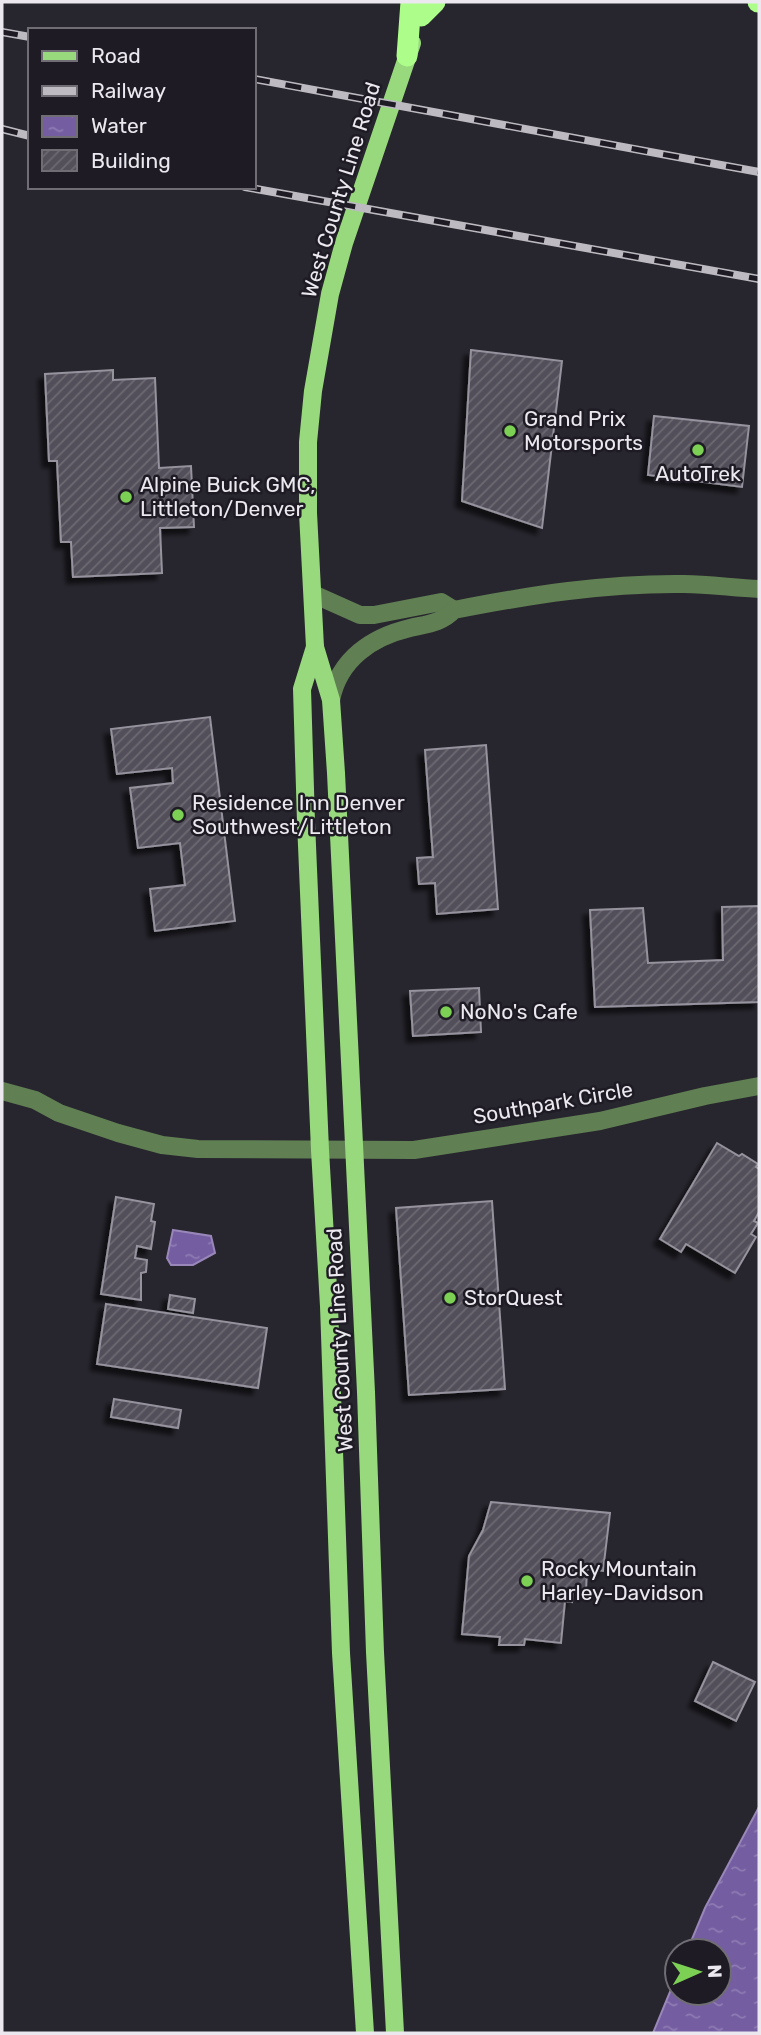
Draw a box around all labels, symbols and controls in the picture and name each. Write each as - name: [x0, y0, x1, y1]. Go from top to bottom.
- legend: [28, 28, 256, 189]
- text: Road: [91, 43, 141, 68]
- text: Railway: [91, 78, 166, 103]
- street label: West County Line Road: [296, 79, 385, 301]
- text: Water: [91, 113, 147, 138]
- text: Building: [91, 148, 171, 173]
- place label: Grand Prix Motorsports: [524, 406, 643, 455]
- marker: Grand Prix Motorsports: [502, 423, 518, 439]
- marker: AutoTrek: [690, 442, 706, 458]
- place label: AutoTrek: [655, 461, 741, 486]
- place label: Alpine Buick GMC, Littleton/Denver: [140, 472, 315, 521]
- marker: Alpine Buick GMC, Littleton/Denver: [118, 489, 134, 505]
- place label: Residence Inn Denver Southwest/Littleton: [192, 790, 405, 839]
- marker: Residence Inn Denver Southwest/Littleton: [170, 807, 186, 823]
- place label: NoNo's Cafe: [460, 999, 578, 1024]
- marker: NoNo's Cafe: [438, 1004, 454, 1020]
- street label: Southpark Circle: [471, 1076, 635, 1129]
- street label: West County Line Road: [321, 1227, 358, 1453]
- place label: StorQuest: [464, 1285, 563, 1310]
- marker: StorQuest: [442, 1290, 458, 1306]
- place label: Rocky Mountain Harley-Davidson: [541, 1556, 704, 1605]
- marker: Rocky Mountain Harley-Davidson: [519, 1573, 535, 1589]
- north arrow: [663, 1937, 733, 2007]
- text: N: [703, 1964, 726, 1979]

